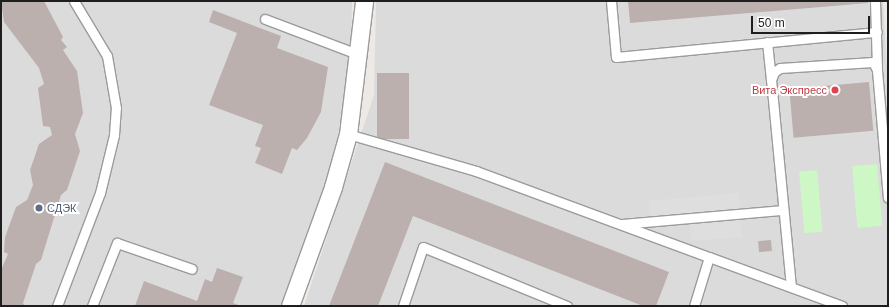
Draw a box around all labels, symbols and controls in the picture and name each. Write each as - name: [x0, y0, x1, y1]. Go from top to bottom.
- scale bar: [753, 8, 872, 34]
- text: 50 m: [758, 16, 785, 30]
- place label: Вита Экспресс: [752, 83, 827, 97]
- marker: Вита Экспресс: [830, 85, 840, 95]
- place label: СДЭК: [47, 201, 76, 215]
- marker: СДЭК: [34, 203, 44, 213]

